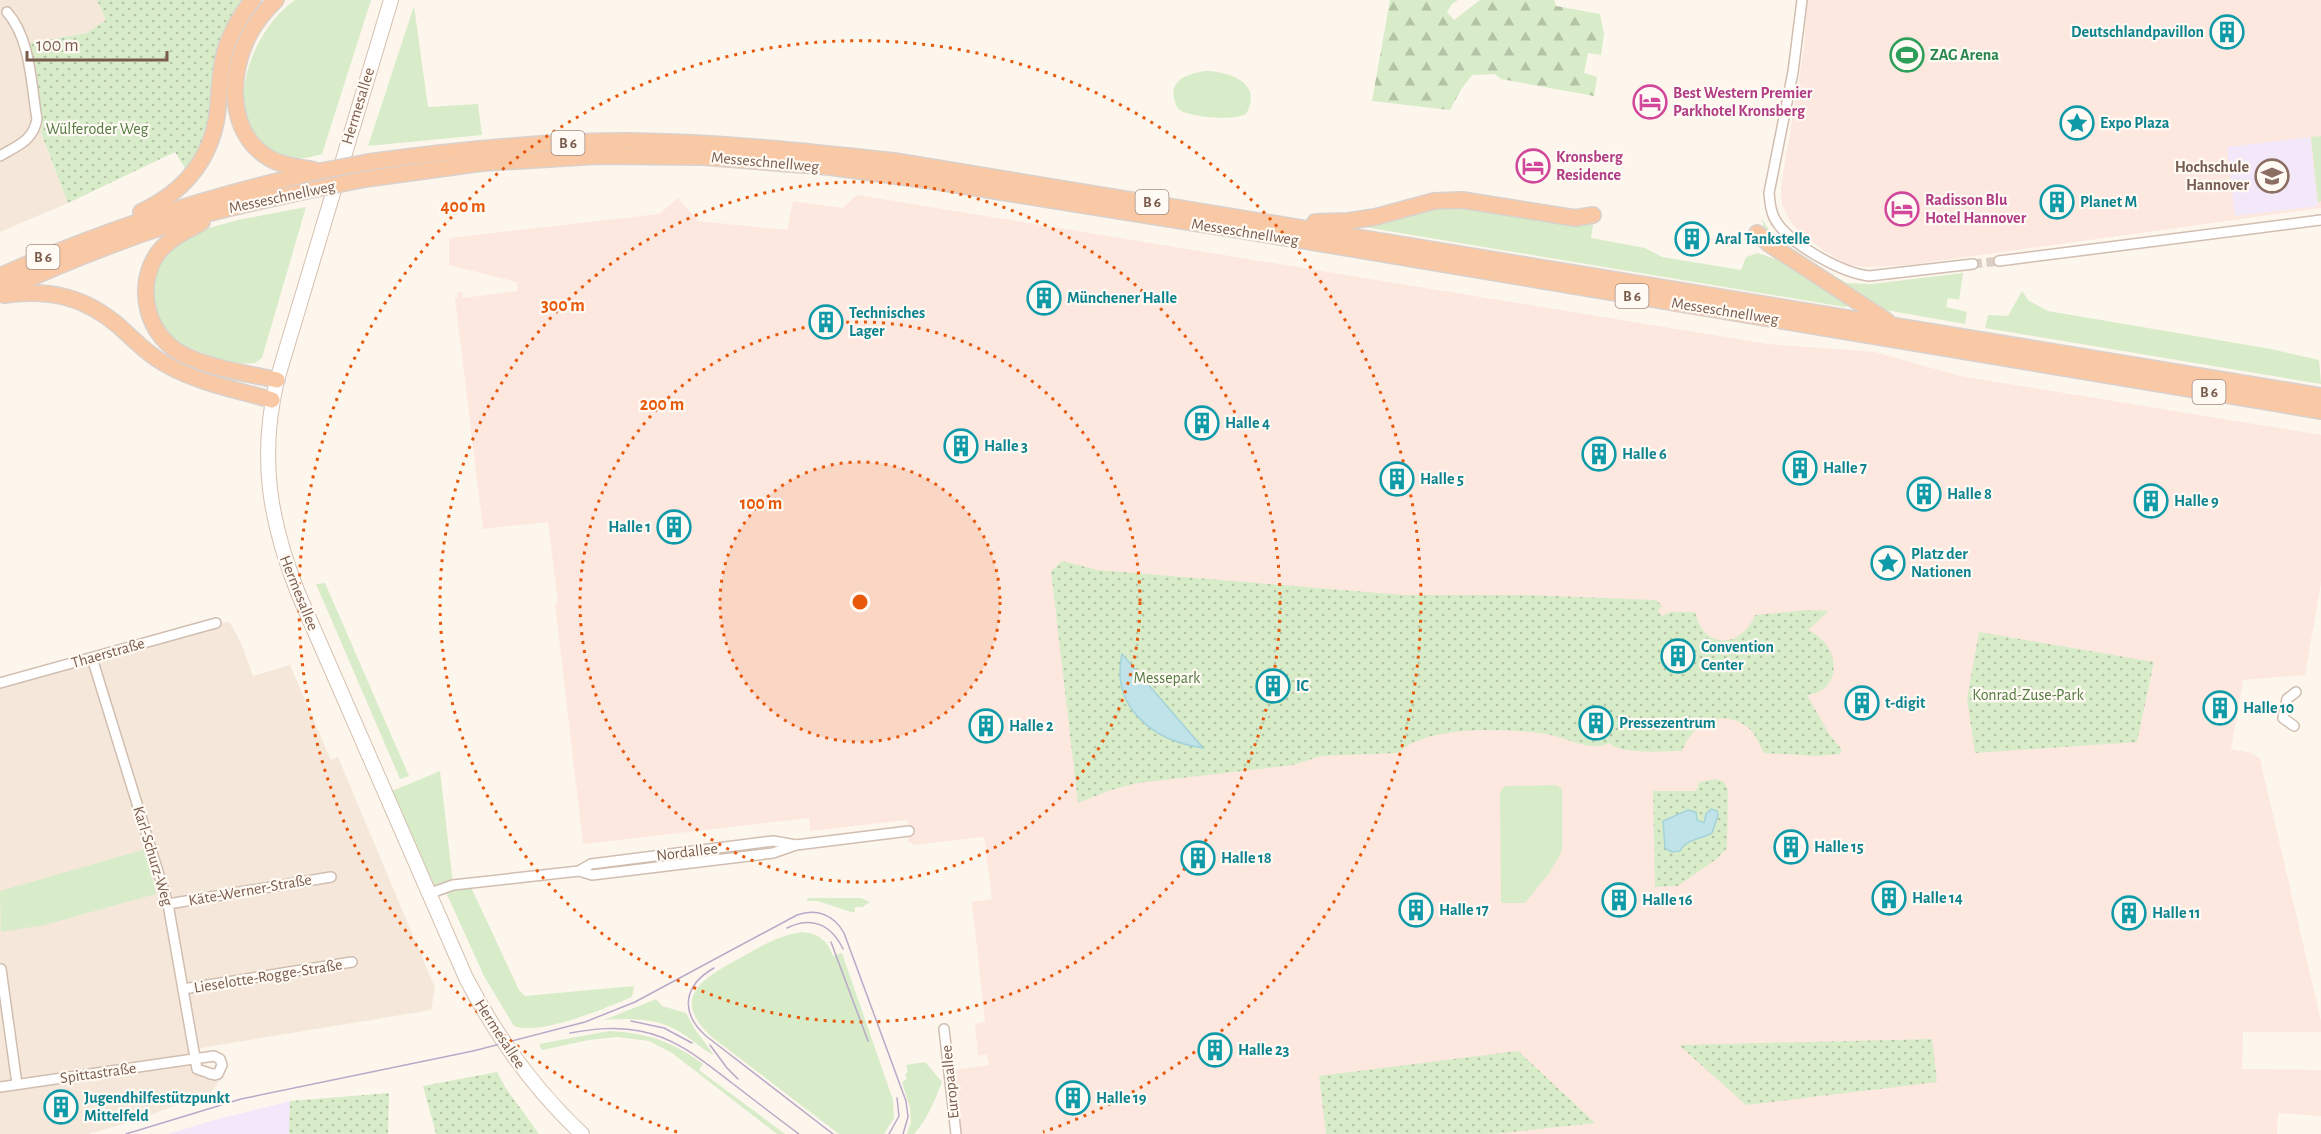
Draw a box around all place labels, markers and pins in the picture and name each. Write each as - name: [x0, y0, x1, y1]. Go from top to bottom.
- building icon: Deutschlandpavillon: [2209, 14, 2245, 50]
- place label: Deutschlandpavillon: [2071, 24, 2204, 40]
- sports icon: ZAG Arena: [1889, 37, 1925, 73]
- place label: ZAG Arena: [1930, 47, 1999, 63]
- hotel icon: Best Western Premier Parkhotel Kronsberg: [1632, 84, 1668, 120]
- place label: Best Western Premier Parkhotel Kronsberg: [1673, 85, 1813, 119]
- place icon: Expo Plaza: [2059, 105, 2095, 141]
- place label: Expo Plaza: [2100, 115, 2170, 131]
- hotel icon: Kronsberg Residence: [1515, 148, 1551, 184]
- place label: Kronsberg Residence: [1556, 149, 1624, 183]
- school or university icon: Hochschule Hannover: [2254, 158, 2290, 194]
- place label: Hochschule Hannover: [2175, 159, 2249, 193]
- building icon: Planet M: [2039, 184, 2075, 220]
- hotel icon: Radisson Blu Hotel Hannover: [1884, 191, 1920, 227]
- place label: Radisson Blu Hotel Hannover: [1925, 192, 2027, 226]
- place label: Planet M: [2080, 194, 2137, 210]
- building icon: Aral Tankstelle: [1674, 221, 1710, 257]
- place label: Aral Tankstelle: [1715, 231, 1811, 247]
- building icon: Münchener Halle: [1026, 280, 1062, 316]
- place label: Münchener Halle: [1067, 290, 1177, 306]
- building icon: Technisches Lager: [808, 304, 844, 340]
- place label: Technisches Lager: [849, 305, 925, 339]
- building icon: Halle 4: [1184, 405, 1220, 441]
- place label: Halle 4: [1225, 415, 1270, 431]
- building icon: Halle 3: [943, 428, 979, 464]
- building icon: Halle 6: [1581, 436, 1617, 472]
- place label: Halle 3: [984, 438, 1028, 454]
- place label: Halle 6: [1622, 446, 1667, 462]
- building icon: Halle 7: [1782, 450, 1818, 486]
- place label: Halle 7: [1823, 460, 1867, 476]
- building icon: Halle 5: [1379, 461, 1415, 497]
- place label: Halle 5: [1420, 471, 1464, 487]
- building icon: Halle 8: [1906, 476, 1942, 512]
- building icon: Halle 9: [2133, 483, 2169, 519]
- place label: Halle 8: [1947, 486, 1992, 502]
- place label: Halle 9: [2174, 493, 2219, 509]
- building icon: Halle 1: [656, 509, 692, 545]
- place label: Halle 1: [608, 519, 651, 535]
- place icon: Platz der Nationen: [1870, 545, 1906, 581]
- place label: Platz der Nationen: [1911, 546, 1971, 580]
- centre of rings: [850, 592, 870, 612]
- building icon: Convention Center: [1660, 638, 1696, 674]
- place label: Convention Center: [1701, 639, 1774, 673]
- building icon: IC: [1255, 668, 1291, 704]
- place label: IC: [1296, 678, 1310, 694]
- building icon: t-digit: [1844, 685, 1880, 721]
- building icon: Halle 10: [2202, 690, 2238, 726]
- place label: t-digit: [1885, 695, 1926, 711]
- place label: Halle 10: [2243, 700, 2294, 716]
- building icon: Pressezentrum: [1578, 705, 1614, 741]
- building icon: Halle 2: [968, 708, 1004, 744]
- place label: Pressezentrum: [1619, 715, 1716, 731]
- place label: Halle 2: [1009, 718, 1054, 734]
- building icon: Halle 15: [1773, 829, 1809, 865]
- place label: Halle 15: [1814, 839, 1864, 855]
- building icon: Halle 18: [1180, 840, 1216, 876]
- place label: Halle 18: [1221, 850, 1272, 866]
- building icon: Halle 14: [1871, 880, 1907, 916]
- building icon: Halle 16: [1601, 882, 1637, 918]
- place label: Halle 14: [1912, 890, 1963, 906]
- building icon: Halle 17: [1398, 892, 1434, 928]
- place label: Halle 16: [1642, 892, 1693, 908]
- building icon: Halle 11: [2111, 895, 2147, 931]
- place label: Halle 17: [1439, 902, 1489, 918]
- place label: Halle 11: [2152, 905, 2200, 921]
- building icon: Halle 23: [1197, 1032, 1233, 1068]
- place label: Halle 23: [1238, 1042, 1289, 1058]
- building icon: Halle 19: [1055, 1080, 1091, 1116]
- building icon: Jugendhilfestützpunkt Mittelfeld: [43, 1089, 79, 1125]
- place label: Jugendhilfestützpunkt Mittelfeld: [84, 1090, 230, 1124]
- place label: Halle 19: [1096, 1090, 1147, 1106]

